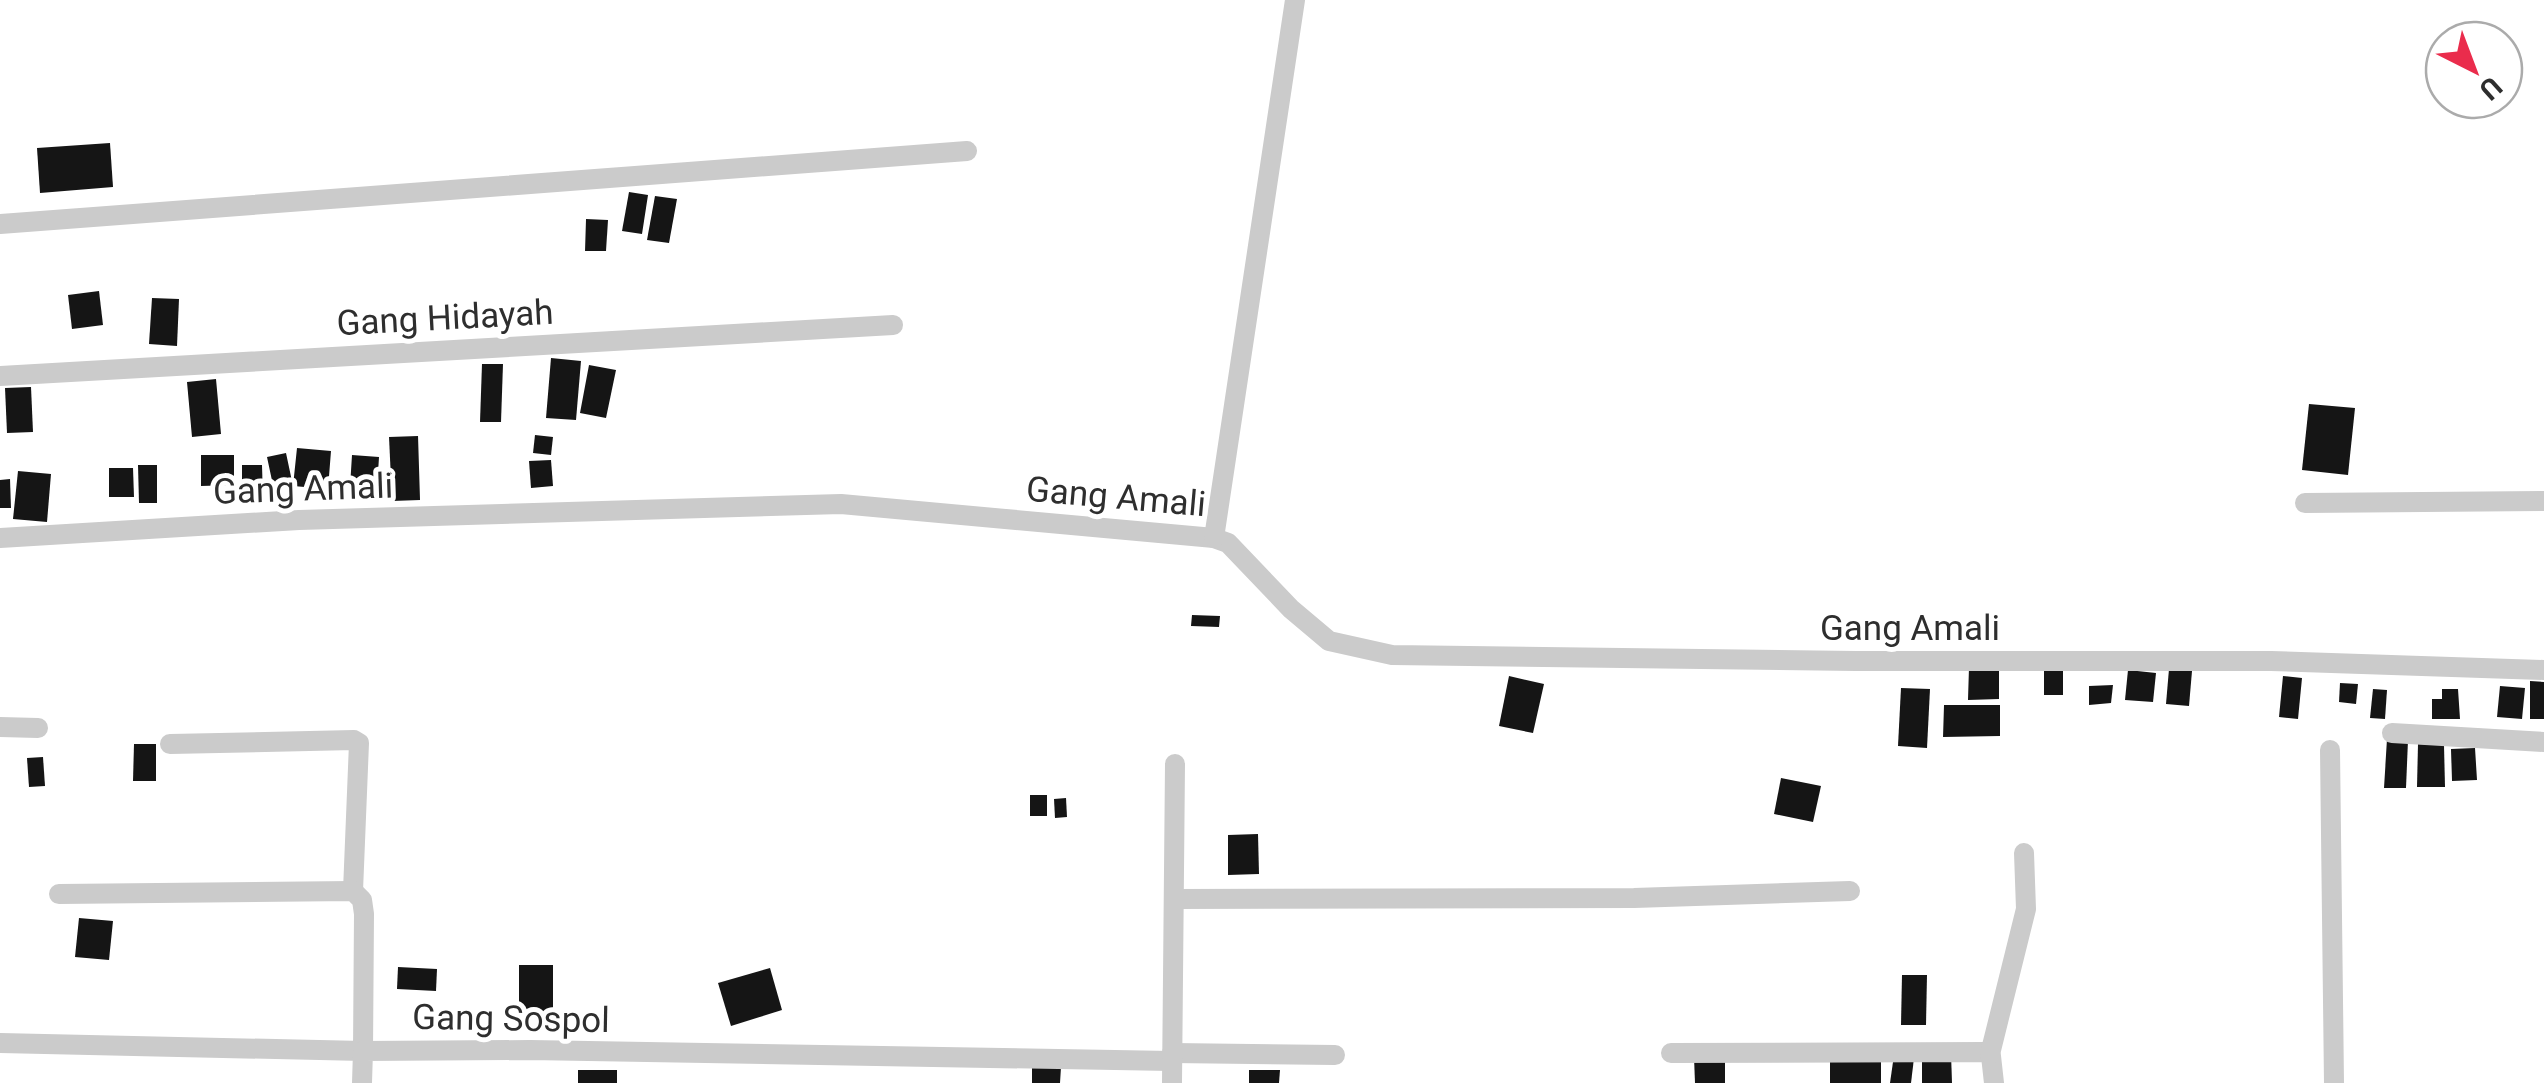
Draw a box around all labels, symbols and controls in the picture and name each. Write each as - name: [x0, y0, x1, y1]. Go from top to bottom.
- north arrow: [2424, 20, 2524, 120]
- text: U: [2472, 70, 2508, 107]
- street label: Gang Hidayah: [335, 292, 555, 344]
- street label: Gang Amali: [212, 465, 394, 513]
- street label: Gang Amali: [1024, 469, 1208, 525]
- street label: Gang Amali: [1820, 608, 2000, 649]
- street label: Gang Sospol: [412, 997, 610, 1041]

